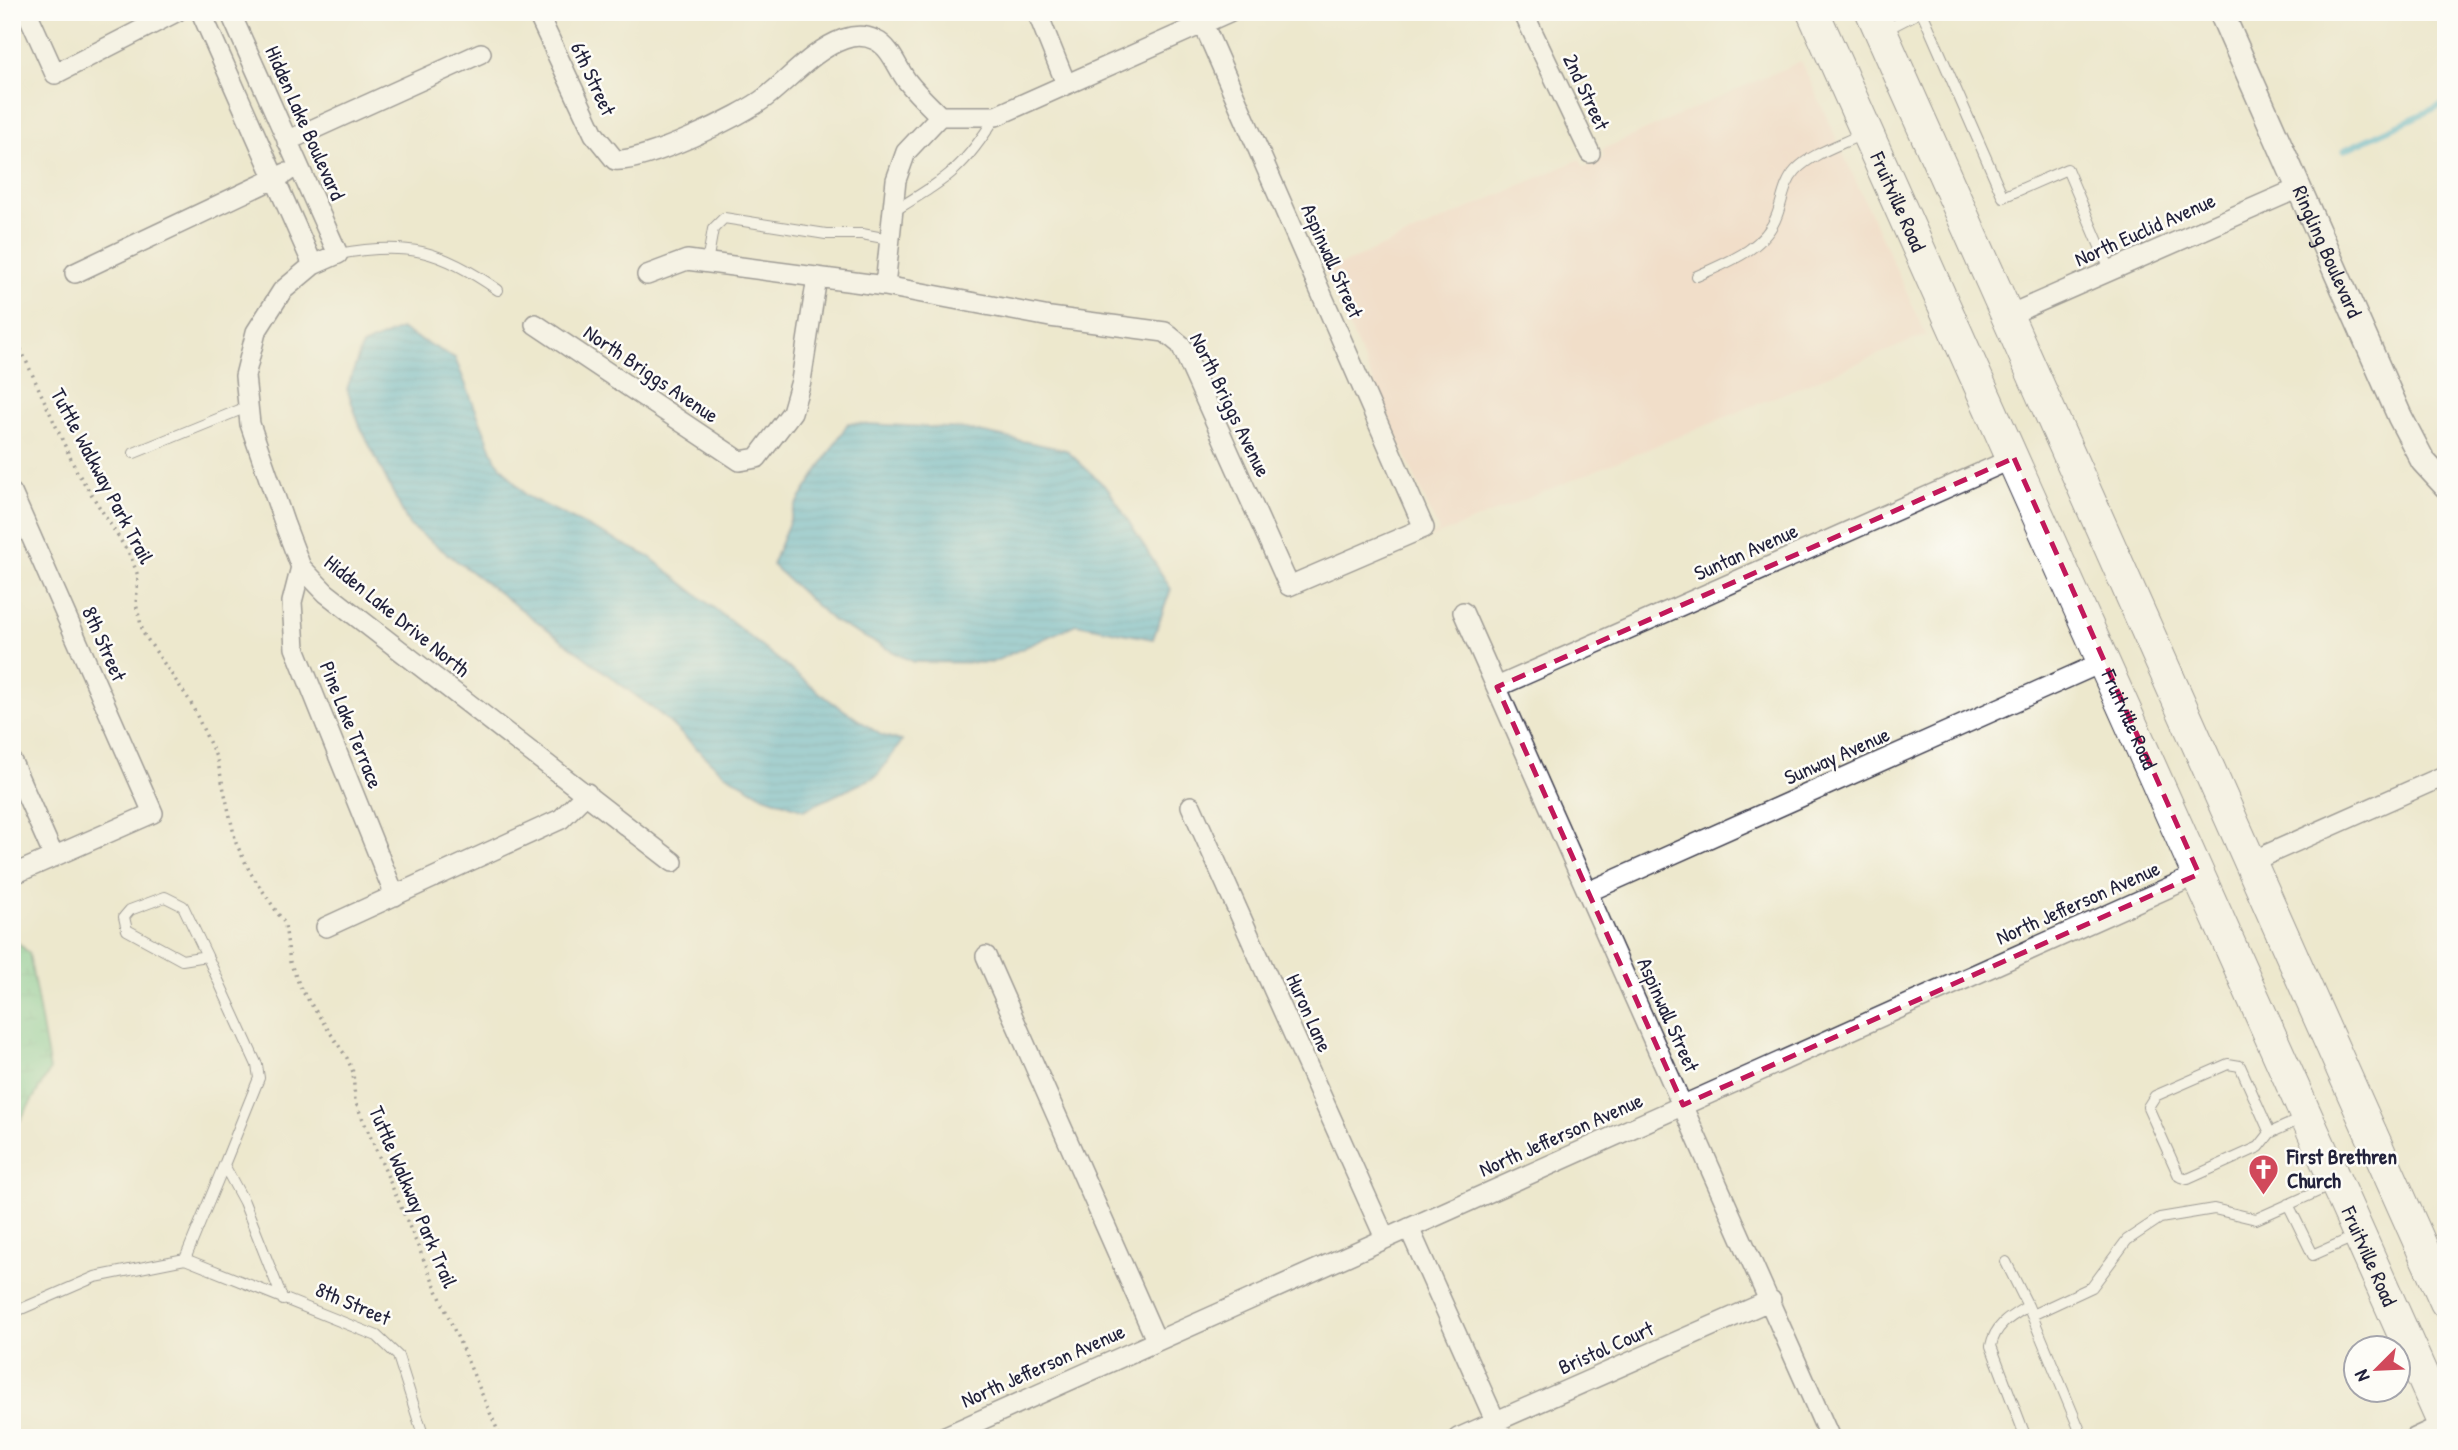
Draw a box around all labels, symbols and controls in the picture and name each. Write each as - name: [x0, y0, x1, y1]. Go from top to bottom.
- street label: 6th Street: [564, 37, 623, 121]
- street label: Hidden Lake Boulevard: [258, 41, 352, 204]
- street label: 2nd Street: [1556, 49, 1617, 135]
- street label: Fruitville Road: [1863, 146, 1933, 256]
- street label: Ringling Boulevard: [2285, 181, 2369, 322]
- street label: North Euclid Avenue: [2070, 186, 2220, 273]
- street label: Aspinwall Street: [1294, 199, 1371, 323]
- street label: North Briggs Avenue: [578, 318, 724, 429]
- street label: North Briggs Avenue: [1183, 328, 1278, 482]
- street label: Tuttle Walkway Park Trail: [44, 383, 161, 569]
- street label: Suntan Avenue: [1689, 516, 1802, 587]
- street label: Hidden Lake Drive North: [318, 548, 476, 684]
- street label: 8th Street: [75, 602, 134, 686]
- street label: Pine Lake Terrace: [313, 657, 390, 793]
- street label: Fruitville Road: [2094, 664, 2164, 774]
- street label: Sunway Avenue: [1780, 719, 1894, 792]
- street label: North Jefferson Avenue: [1991, 853, 2164, 952]
- street label: Aspinwall Street: [1630, 953, 1707, 1077]
- street label: Huron Lane: [1279, 969, 1340, 1057]
- street label: North Jefferson Avenue: [1474, 1085, 1647, 1184]
- street label: Tuttle Walkway Park Trail: [362, 1101, 465, 1293]
- place label: First Brethren Church: [2286, 1142, 2397, 1195]
- church icon: First Brethren Church: [2247, 1152, 2281, 1196]
- street label: Fruitville Road: [2334, 1201, 2404, 1311]
- street label: 8th Street: [311, 1275, 396, 1333]
- street label: Bristol Court: [1554, 1313, 1659, 1381]
- street label: North Jefferson Avenue: [956, 1316, 1129, 1415]
- north arrow: [2342, 1334, 2412, 1404]
- text: N: [2348, 1366, 2375, 1386]

